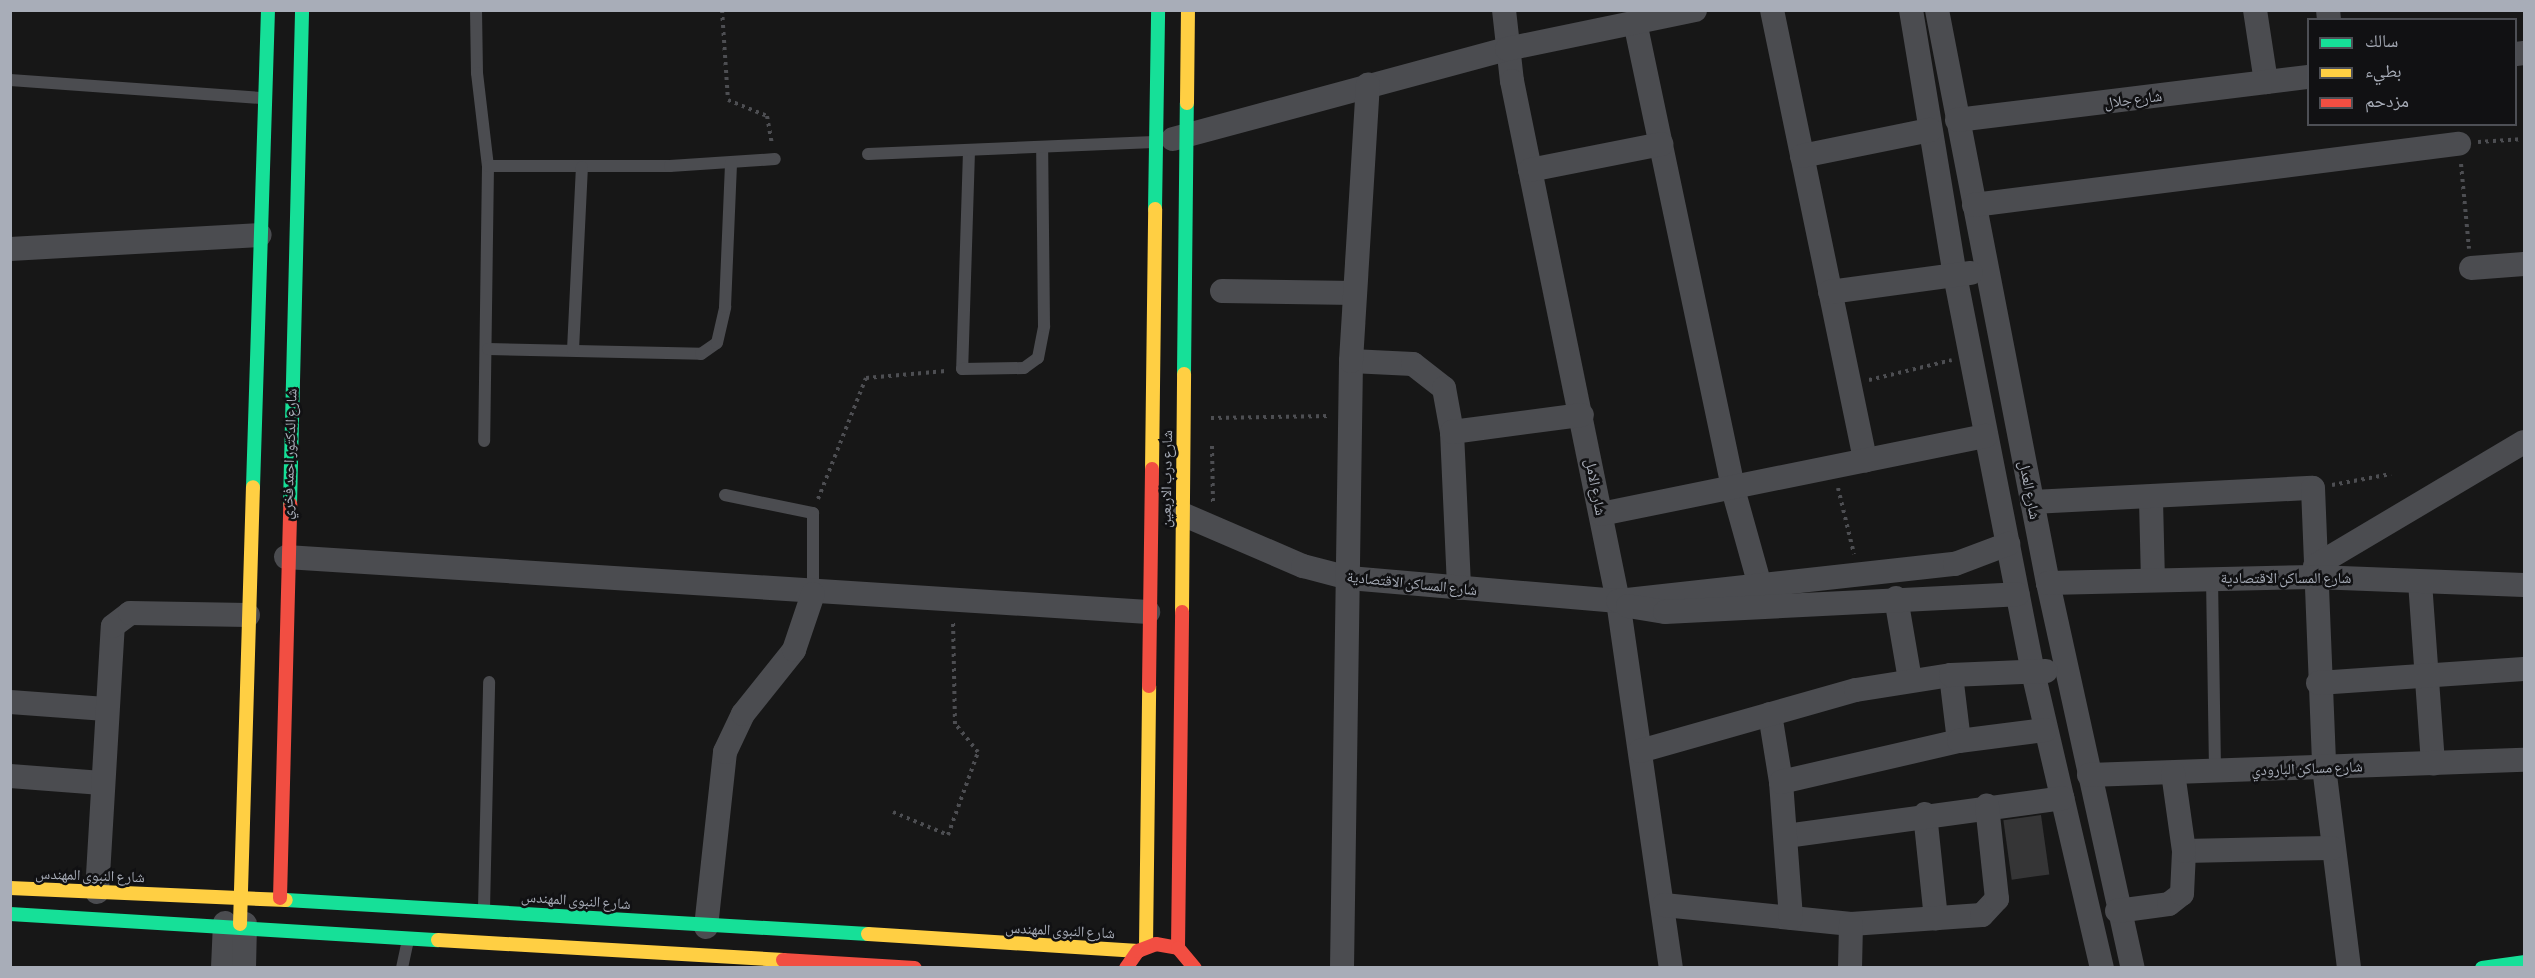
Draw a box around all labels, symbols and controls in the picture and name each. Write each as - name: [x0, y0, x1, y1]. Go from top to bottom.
- legend: [2307, 18, 2517, 126]
- text: سالك: [2365, 30, 2398, 51]
- text: بطيء: [2365, 60, 2402, 81]
- street label: شارع جلال: [2103, 87, 2163, 111]
- text: مزدحم: [2365, 90, 2409, 111]
- street label: شارع الدكتور احمد فخري: [278, 388, 300, 520]
- street label: شارع درب الاربعين: [1156, 430, 1176, 528]
- street label: شارع الامل: [1582, 457, 1610, 517]
- street label: شارع العدل: [2015, 459, 2045, 521]
- street label: شارع المساكن الاقتصادية: [1346, 567, 1478, 599]
- street label: شارع المساكن الاقتصادية: [2221, 569, 2351, 587]
- street label: شارع مساكن البارودي: [2251, 757, 2363, 779]
- street label: شارع النبوى المهندس: [35, 864, 145, 886]
- street label: شارع النبوى المهندس: [521, 887, 631, 913]
- street label: شارع النبوى المهندس: [1005, 918, 1115, 942]

